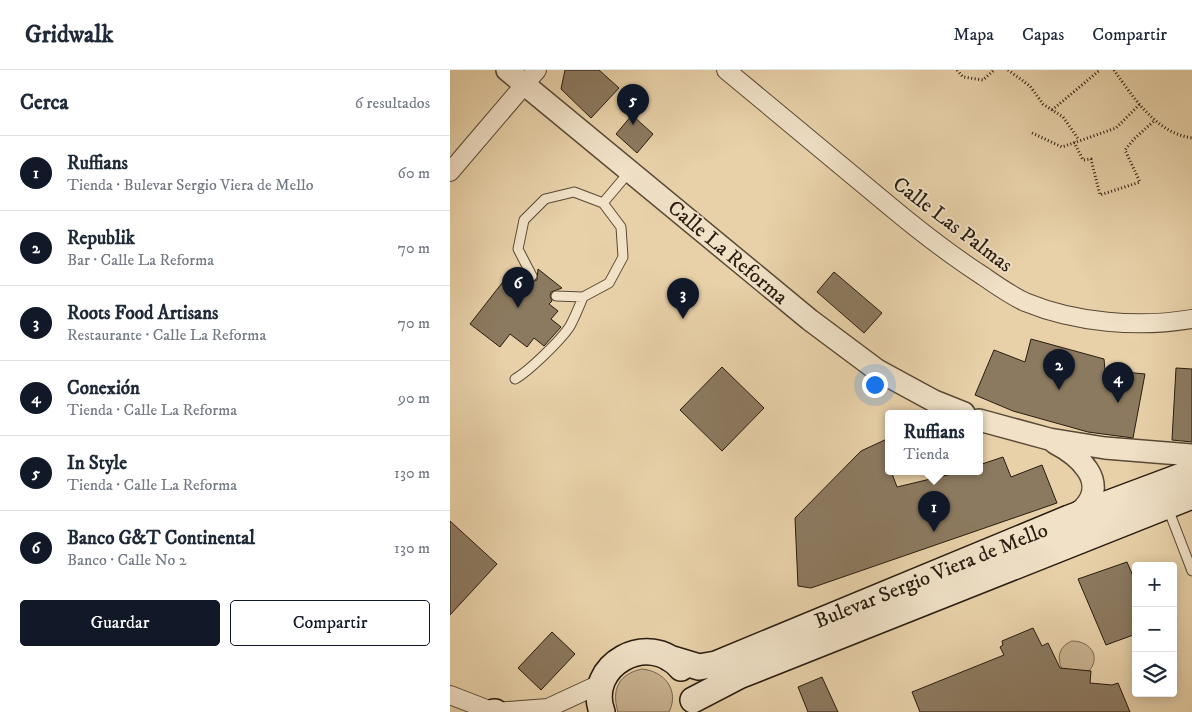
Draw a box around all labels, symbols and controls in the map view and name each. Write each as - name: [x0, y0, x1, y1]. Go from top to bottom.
- text: Gridwalk: [25, 20, 113, 50]
- text: Mapa: [953, 24, 994, 46]
- text: Capas: [1022, 24, 1064, 46]
- text: Compartir: [1092, 24, 1167, 46]
- pin: 5: [617, 84, 649, 125]
- text: Cerca: [20, 90, 68, 116]
- text: 6 resultados: [355, 93, 430, 113]
- text: Ruffians: [67, 152, 128, 175]
- text: 1: [33, 163, 39, 183]
- text: 60 m: [398, 163, 430, 183]
- street label: Calle Las Palmas: [887, 171, 1017, 278]
- text: Tienda · Bulevar Sergio Viera de Mello: [67, 175, 313, 195]
- street label: Calle La Reforma: [662, 195, 793, 311]
- text: Republik: [67, 227, 135, 250]
- text: 2: [32, 238, 40, 258]
- text: 70 m: [398, 238, 430, 258]
- text: Bar · Calle La Reforma: [67, 250, 214, 270]
- pin: 6: [502, 267, 534, 308]
- pin: 3: [667, 278, 699, 319]
- text: Roots Food Artisans: [67, 302, 218, 325]
- text: 3: [33, 313, 39, 333]
- text: 70 m: [398, 313, 430, 333]
- text: Restaurante · Calle La Reforma: [67, 325, 266, 345]
- pin: 2: [1043, 349, 1075, 390]
- pin: 4: [1102, 362, 1134, 403]
- your location: [862, 372, 888, 398]
- text: Conexión: [67, 377, 140, 400]
- text: 4: [31, 388, 41, 408]
- text: 90 m: [398, 388, 430, 408]
- text: Tienda · Calle La Reforma: [67, 400, 237, 420]
- popup: [885, 410, 983, 475]
- text: Ruffians: [904, 421, 964, 444]
- text: Tienda: [904, 444, 949, 464]
- text: In Style: [67, 452, 127, 475]
- text: 5: [32, 463, 40, 483]
- text: 130 m: [394, 463, 430, 483]
- text: Tienda · Calle La Reforma: [67, 475, 237, 495]
- pin: 1: [918, 491, 950, 532]
- street label: Bulevar Sergio Viera de Mello: [811, 517, 1052, 635]
- text: Banco G&T Continental: [67, 527, 255, 550]
- text: 6: [32, 538, 40, 558]
- text: 130 m: [394, 538, 430, 558]
- text: Banco · Calle No 2: [67, 550, 187, 570]
- map controls: [1132, 562, 1177, 697]
- button: +: [1132, 562, 1177, 607]
- button: Guardar: [20, 600, 220, 646]
- button: Compartir: [230, 600, 430, 646]
- button: −: [1132, 607, 1177, 652]
- button: layers: [1132, 652, 1177, 697]

